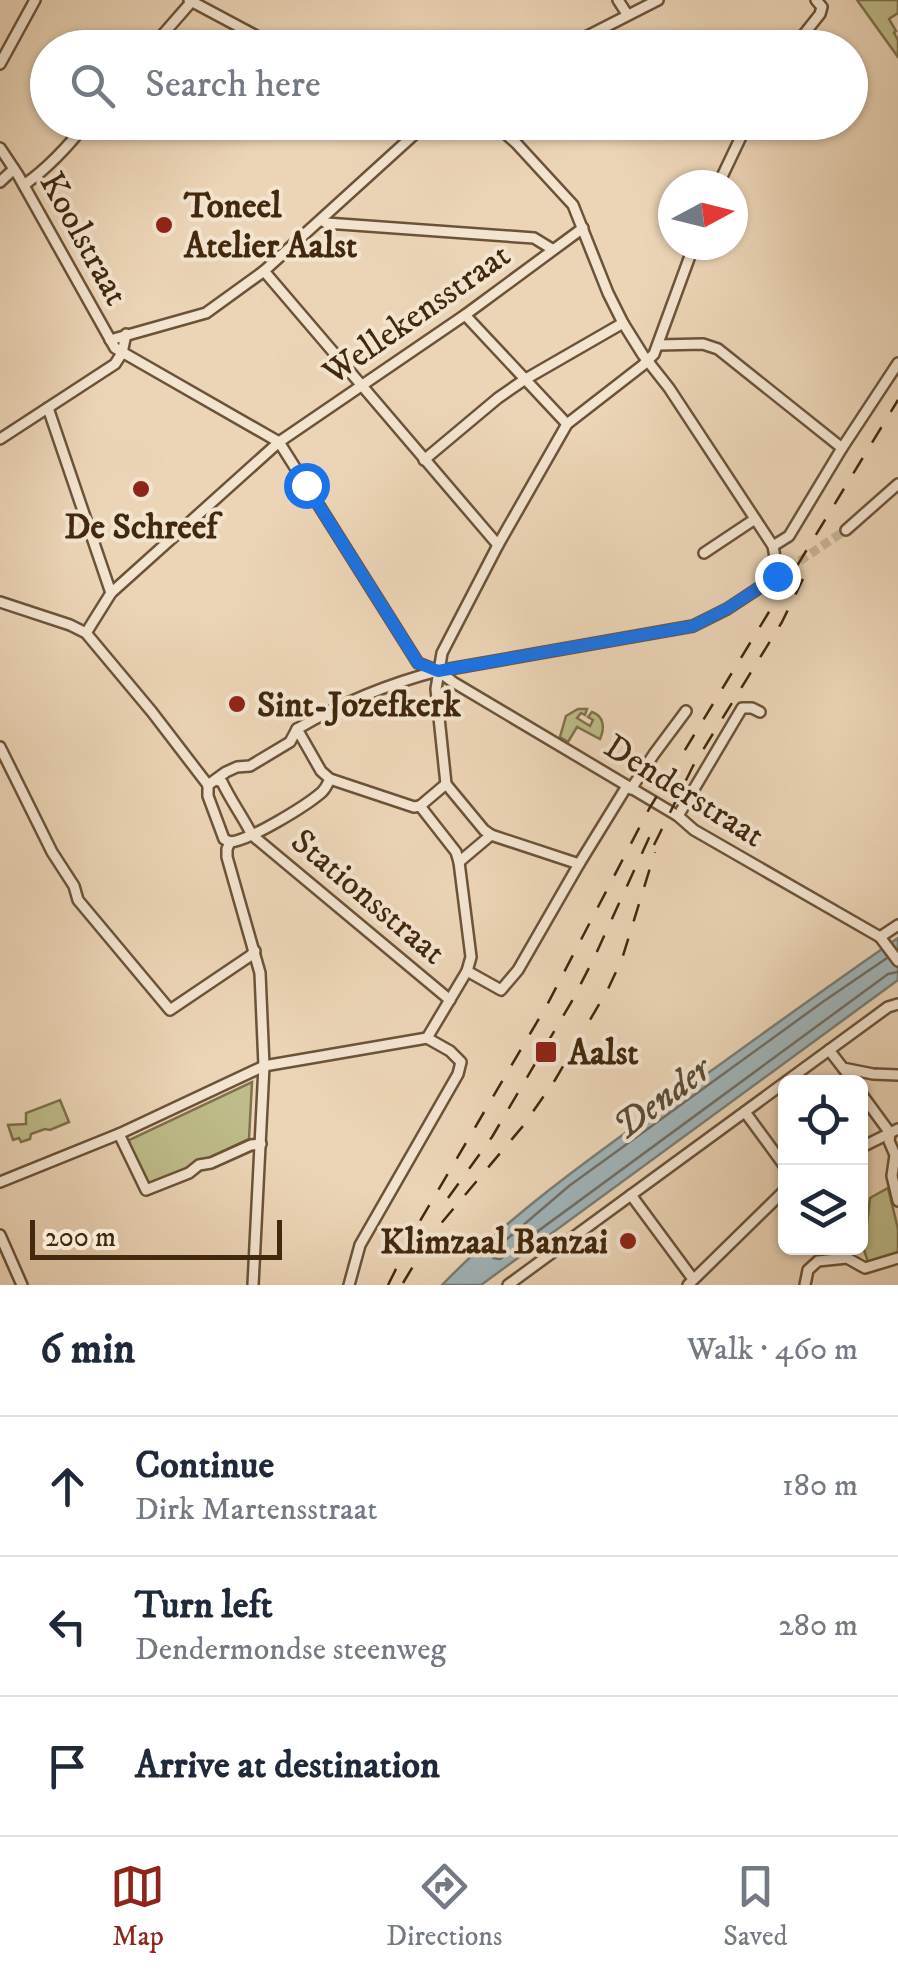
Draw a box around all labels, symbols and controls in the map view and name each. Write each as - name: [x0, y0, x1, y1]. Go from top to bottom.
- search box: [30, 30, 868, 140]
- icon: search: [65, 58, 120, 113]
- text: Search here: [145, 61, 321, 109]
- street label: Koolstraat: [29, 165, 138, 313]
- north arrow: [658, 170, 748, 260]
- place label: Toneel Atelier Aalst: [183, 185, 358, 269]
- marker: Toneel Atelier Aalst: [153, 214, 175, 236]
- street label: Wellekensstraat: [314, 234, 519, 396]
- route start: [284, 463, 330, 509]
- marker: De Schreef: [130, 478, 152, 500]
- place label: De Schreef: [64, 506, 223, 550]
- route end: [755, 554, 801, 600]
- place label: Sint-Jozefkerk: [257, 684, 461, 728]
- marker: Sint-Jozefkerk: [226, 693, 248, 715]
- street label: Denderstraat: [596, 725, 772, 858]
- street label: Stationsstraat: [281, 820, 454, 975]
- place label: Aalst: [567, 1032, 639, 1076]
- marker: Aalst: [533, 1039, 559, 1065]
- water label: Dender: [604, 1044, 723, 1151]
- map controls: [778, 1075, 868, 1255]
- button: locate: [778, 1075, 868, 1165]
- button: layers: [778, 1165, 868, 1255]
- scale bar: [30, 1215, 282, 1260]
- text: 200 m: [45, 1220, 116, 1255]
- place label: Klimzaal Banzai: [380, 1221, 608, 1265]
- marker: Klimzaal Banzai: [617, 1230, 639, 1252]
- text: 6 min: [40, 1324, 135, 1376]
- text: Walk · 460 m: [687, 1330, 858, 1370]
- text: Continue: [135, 1442, 274, 1490]
- icon: ahead: [40, 1459, 95, 1514]
- text: 180 m: [782, 1466, 858, 1506]
- text: Dirk Martensstraat: [135, 1490, 378, 1530]
- text: Turn left: [135, 1582, 273, 1630]
- icon: left: [40, 1599, 95, 1654]
- text: 280 m: [778, 1606, 858, 1646]
- text: Dendermondse steenweg: [135, 1630, 446, 1670]
- icon: arrive: [40, 1739, 95, 1794]
- text: Arrive at destination: [135, 1742, 440, 1790]
- tab: Map: [110, 1859, 165, 1954]
- tab: Directions: [386, 1859, 502, 1954]
- tab: Saved: [723, 1859, 788, 1954]

